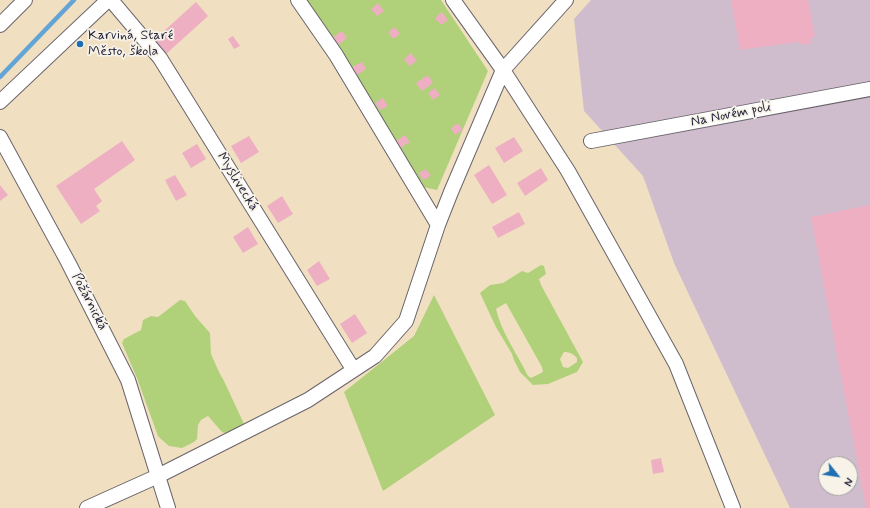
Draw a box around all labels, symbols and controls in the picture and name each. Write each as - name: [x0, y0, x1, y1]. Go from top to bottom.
- place label: Karviná, Staré Město, škola: [88, 28, 173, 60]
- marker: Karviná, Staré Město, škola: [75, 39, 85, 49]
- street label: Na Novém poli: [689, 99, 773, 131]
- street label: Myslivecká: [212, 150, 262, 214]
- street label: Požárnická: [67, 271, 111, 333]
- north arrow: [818, 456, 858, 496]
- text: N: [840, 475, 855, 488]

